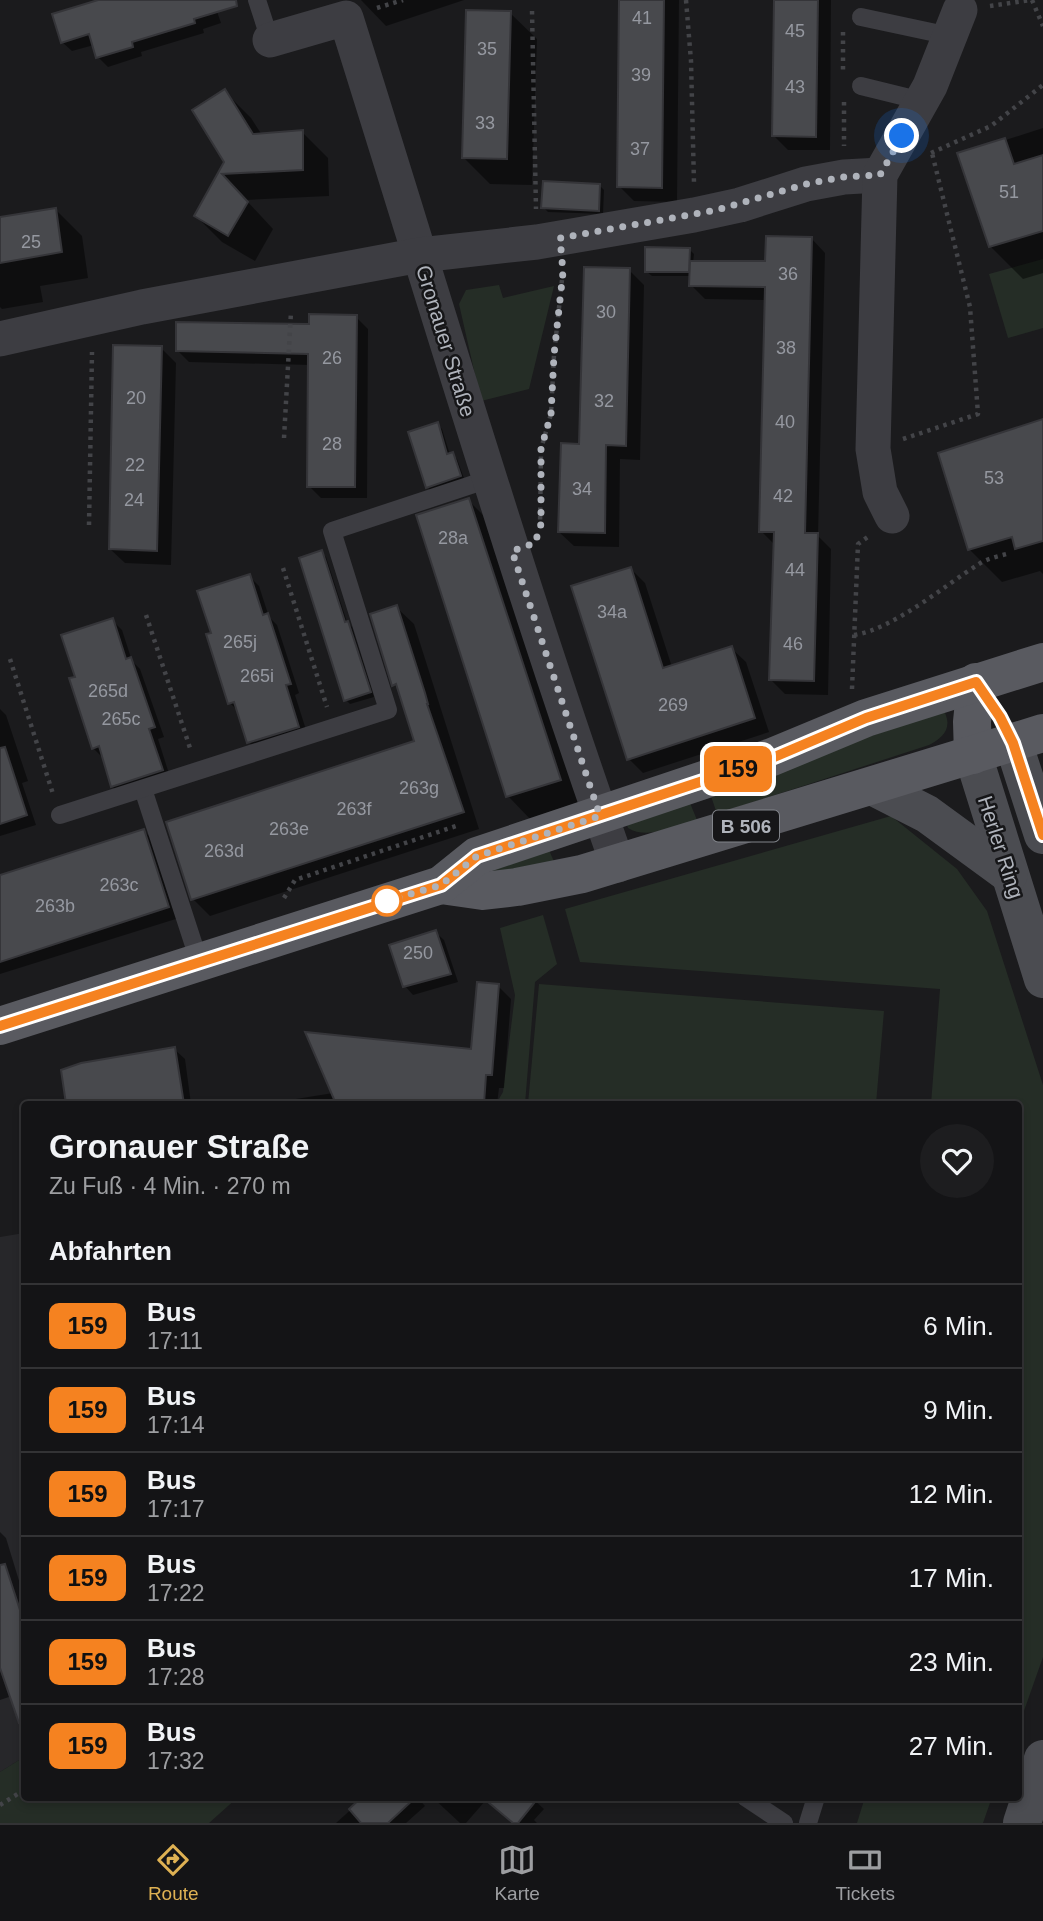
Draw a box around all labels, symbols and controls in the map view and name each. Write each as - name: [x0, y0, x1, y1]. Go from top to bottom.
- house number: 41: [632, 8, 652, 28]
- house number: 45: [785, 21, 805, 41]
- house number: 35: [477, 39, 497, 59]
- house number: 39: [631, 65, 651, 85]
- house number: 43: [785, 77, 805, 97]
- house number: 33: [475, 113, 495, 133]
- your location: [884, 118, 919, 153]
- house number: 37: [630, 139, 650, 159]
- house number: 51: [999, 182, 1019, 202]
- house number: 25: [21, 232, 41, 252]
- street label: Gronauer Straße: [412, 262, 480, 420]
- house number: 36: [778, 264, 798, 284]
- house number: 30: [596, 302, 616, 322]
- house number: 38: [776, 338, 796, 358]
- house number: 26: [322, 348, 342, 368]
- house number: 20: [126, 388, 146, 408]
- house number: 32: [594, 391, 614, 411]
- house number: 40: [775, 412, 795, 432]
- house number: 28: [322, 434, 342, 454]
- house number: 22: [125, 455, 145, 475]
- house number: 53: [984, 468, 1004, 488]
- house number: 34: [572, 479, 592, 499]
- house number: 42: [773, 486, 793, 506]
- house number: 24: [124, 490, 144, 510]
- house number: 28a: [438, 528, 469, 548]
- house number: 44: [785, 560, 805, 580]
- house number: 34a: [597, 602, 628, 622]
- house number: 265j: [223, 632, 257, 652]
- house number: 46: [783, 634, 803, 654]
- house number: 265i: [240, 666, 274, 686]
- house number: 265d: [88, 681, 128, 701]
- house number: 269: [658, 695, 688, 715]
- house number: 265c: [101, 709, 141, 729]
- line badge: 159: [698, 746, 778, 792]
- text: 159: [718, 755, 758, 782]
- house number: 263g: [399, 778, 439, 798]
- street label: Herler Ring: [974, 793, 1028, 901]
- house number: 263f: [336, 799, 373, 819]
- road number: B 506: [713, 810, 779, 842]
- house number: 263e: [269, 819, 309, 839]
- house number: 263d: [204, 841, 244, 861]
- house number: 263c: [99, 875, 139, 895]
- unlabelled marker: [372, 886, 402, 916]
- house number: 263b: [35, 896, 75, 916]
- house number: 250: [403, 943, 433, 963]
- button: heart: [920, 1124, 994, 1198]
- text: Gronauer Straße: [49, 1128, 309, 1165]
- text: Zu Fuß · 4 Min. · 270 m: [49, 1173, 291, 1199]
- text: Abfahrten: [49, 1236, 172, 1266]
- text: Bus: [147, 1297, 196, 1327]
- text: 6 Min.: [923, 1311, 994, 1341]
- text: 159: [67, 1312, 108, 1339]
- text: 17:11: [147, 1328, 203, 1354]
- text: Bus: [147, 1381, 196, 1411]
- text: 9 Min.: [923, 1395, 994, 1425]
- text: 159: [67, 1396, 108, 1423]
- text: 17:14: [147, 1412, 205, 1438]
- text: Bus: [147, 1465, 196, 1495]
- text: 12 Min.: [909, 1479, 994, 1509]
- text: 159: [67, 1480, 108, 1507]
- text: 17:17: [147, 1496, 205, 1522]
- text: Bus: [147, 1549, 196, 1579]
- text: 17 Min.: [909, 1563, 994, 1593]
- text: 159: [67, 1564, 108, 1591]
- text: 17:22: [147, 1580, 205, 1606]
- text: Bus: [147, 1633, 196, 1663]
- text: 23 Min.: [909, 1647, 994, 1677]
- text: 159: [67, 1648, 108, 1675]
- text: 17:28: [147, 1664, 205, 1690]
- text: Bus: [147, 1717, 196, 1747]
- text: 27 Min.: [909, 1731, 994, 1761]
- text: 159: [67, 1732, 108, 1759]
- text: 17:32: [147, 1748, 205, 1774]
- tab: Route: [148, 1841, 199, 1905]
- tab: Karte: [494, 1841, 540, 1905]
- tab: Tickets: [836, 1841, 895, 1905]

